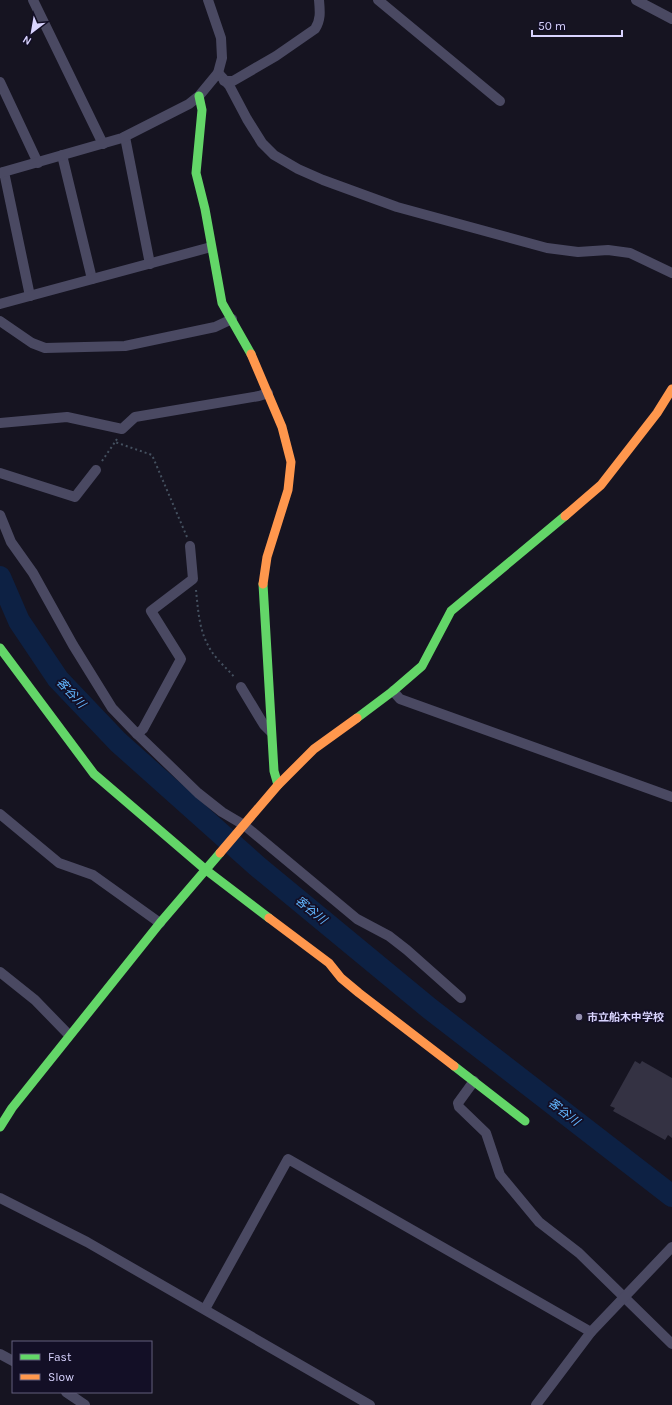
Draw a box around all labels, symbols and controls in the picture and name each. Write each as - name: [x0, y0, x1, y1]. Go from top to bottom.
- north arrow: [12, 12, 52, 52]
- scale bar: [532, 12, 622, 38]
- text: 50 m: [538, 19, 566, 33]
- text: N: [20, 33, 34, 48]
- water label: 客谷川: [54, 675, 90, 712]
- water label: 客谷川: [293, 893, 331, 928]
- place label: 市立船木中学校: [587, 1011, 664, 1024]
- marker: 市立船木中学校: [574, 1012, 584, 1022]
- water label: 客谷川: [546, 1095, 584, 1130]
- legend: [12, 1341, 152, 1393]
- text: Fast: [48, 1350, 72, 1364]
- text: Slow: [48, 1370, 74, 1384]

